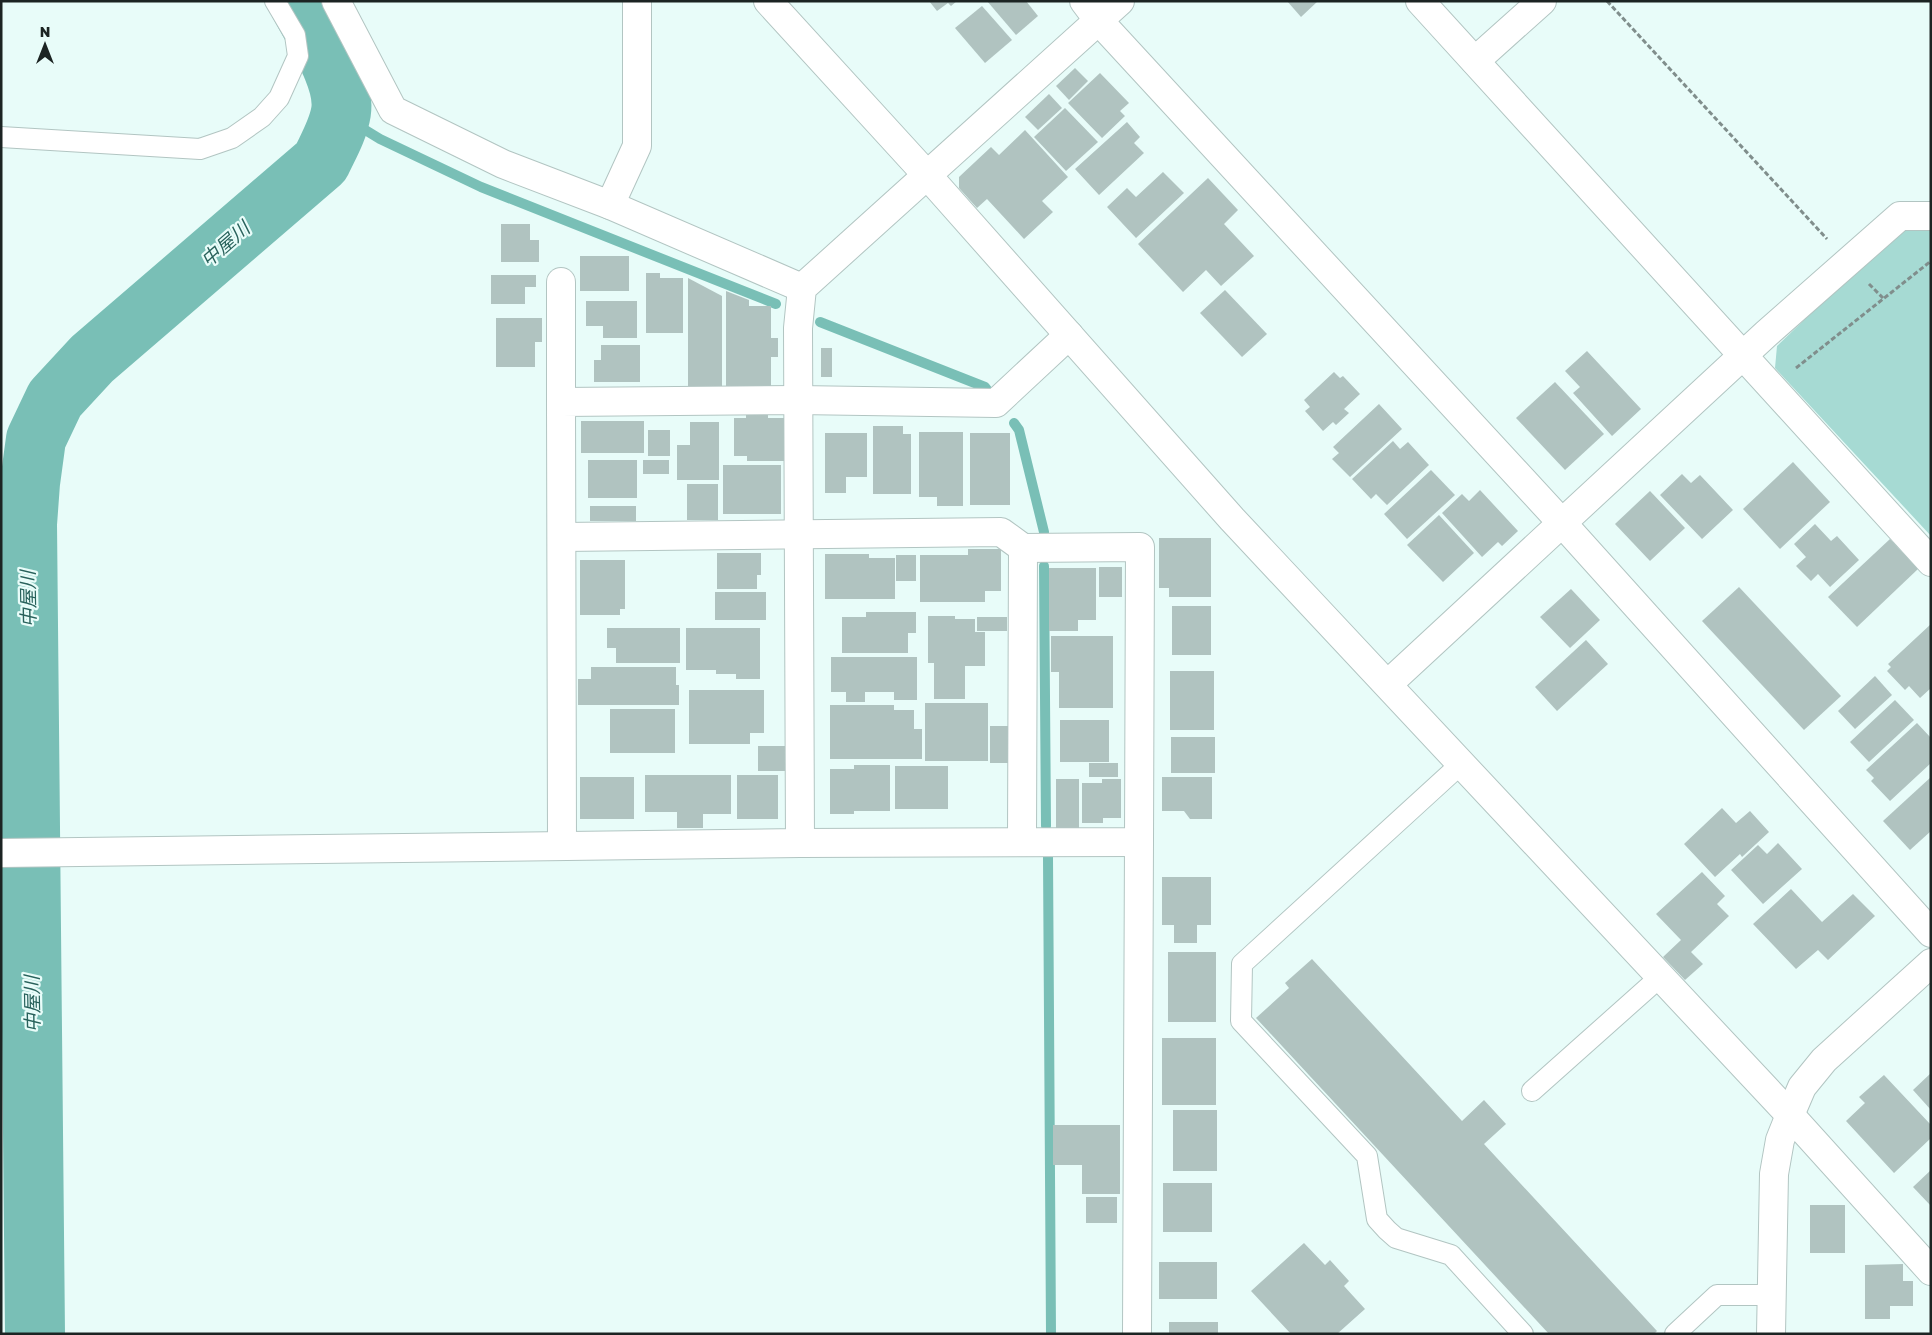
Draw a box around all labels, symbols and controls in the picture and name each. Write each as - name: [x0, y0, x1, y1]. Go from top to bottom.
- north arrow: [20, 20, 70, 70]
- text: N: [40, 23, 50, 40]
- water label: 中屋川: [196, 215, 255, 271]
- water label: 中屋川: [15, 568, 39, 628]
- water label: 中屋川: [19, 973, 43, 1033]

